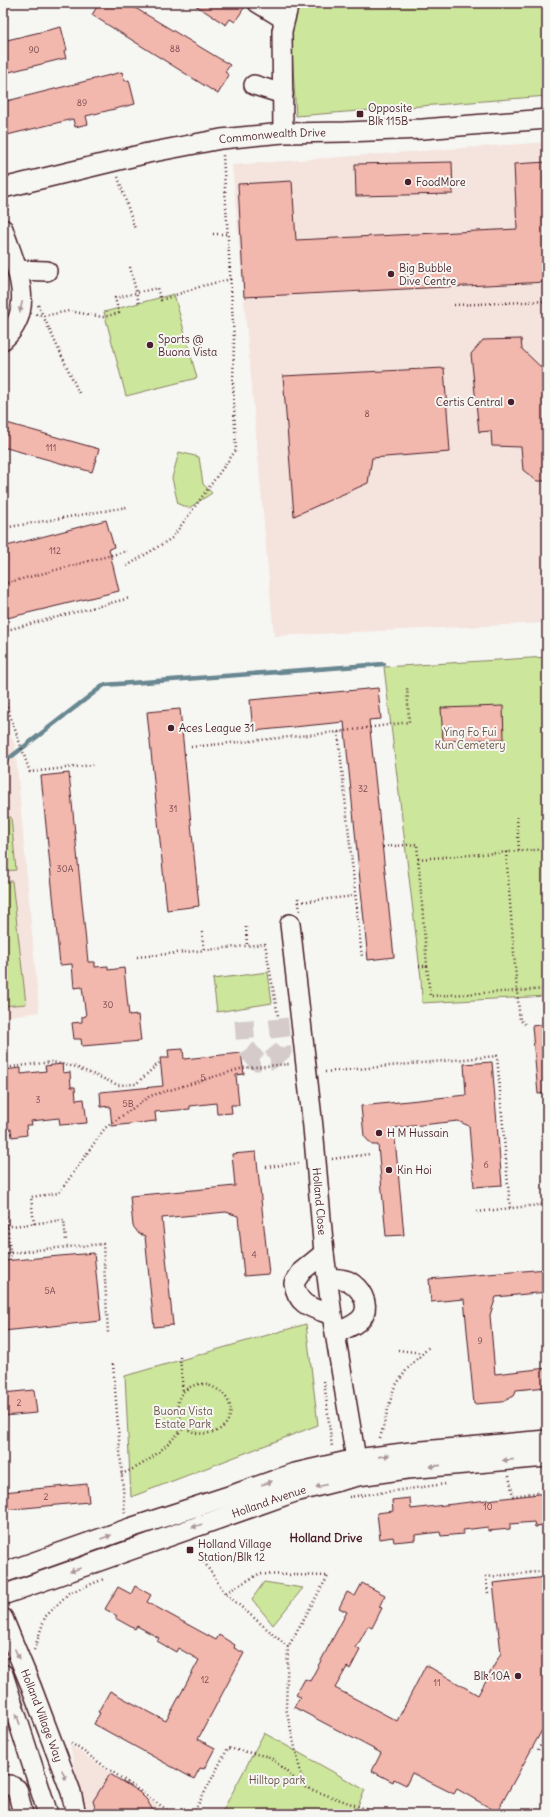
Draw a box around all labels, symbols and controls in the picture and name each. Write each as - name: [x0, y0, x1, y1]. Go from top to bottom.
- house number: 88: [170, 43, 180, 54]
- house number: 90: [28, 44, 40, 55]
- house number: 89: [77, 97, 87, 108]
- place label: Opposite Blk 115B: [368, 101, 412, 128]
- marker: Opposite Blk 115B: [355, 109, 365, 119]
- street label: Commonwealth Drive: [218, 125, 326, 146]
- place label: FoodMore: [416, 175, 466, 189]
- marker: FoodMore: [403, 177, 413, 187]
- place label: Big Bubble Dive Centre: [399, 261, 456, 288]
- marker: Big Bubble Dive Centre: [386, 269, 396, 279]
- one-way arrow: [17, 301, 23, 313]
- place label: Sports @ Buona Vista: [158, 332, 217, 359]
- marker: Sports @ Buona Vista: [145, 340, 155, 350]
- place label: Certis Central: [436, 395, 503, 409]
- marker: Certis Central: [506, 397, 516, 407]
- house number: 8: [364, 408, 370, 419]
- house number: 111: [46, 442, 56, 453]
- house number: 112: [49, 545, 61, 556]
- place label: Aces League 31: [179, 721, 254, 735]
- marker: Aces League 31: [166, 723, 176, 733]
- park label: Ying Fo Fui Kun Cemetery: [435, 725, 505, 752]
- house number: 32: [358, 783, 368, 794]
- house number: 31: [169, 803, 177, 814]
- house number: 30A: [57, 863, 74, 874]
- house number: 30: [102, 999, 114, 1010]
- house number: 5: [200, 1072, 206, 1083]
- house number: 3: [35, 1094, 41, 1105]
- house number: 5B: [122, 1098, 134, 1109]
- place label: H M Hussain: [387, 1126, 449, 1140]
- marker: H M Hussain: [374, 1128, 384, 1138]
- house number: 6: [483, 1159, 489, 1170]
- place label: Kin Hoi: [397, 1163, 432, 1177]
- marker: Kin Hoi: [384, 1165, 394, 1175]
- street label: Holland Close: [310, 1167, 329, 1236]
- house number: 4: [251, 1249, 257, 1260]
- house number: 5A: [45, 1285, 56, 1296]
- house number: 9: [477, 1335, 483, 1346]
- house number: 2: [17, 1397, 22, 1408]
- park label: Buona Vista Estate Park: [153, 1404, 213, 1431]
- one-way arrow: [378, 1453, 390, 1459]
- one-way arrow: [502, 1456, 514, 1463]
- one-way arrow: [429, 1463, 441, 1469]
- one-way arrow: [261, 1480, 273, 1486]
- street label: Holland Avenue: [230, 1482, 308, 1521]
- one-way arrow: [314, 1483, 327, 1489]
- house number: 2: [44, 1491, 49, 1502]
- house number: 10: [483, 1501, 493, 1512]
- one-way arrow: [191, 1524, 203, 1530]
- district label: Holland Drive: [290, 1530, 363, 1545]
- one-way arrow: [100, 1533, 112, 1539]
- place label: Holland Village Station/Blk 12: [198, 1537, 271, 1564]
- marker: Holland Village Station/Blk 12: [185, 1545, 195, 1555]
- one-way arrow: [68, 1567, 80, 1573]
- one-way arrow: [14, 1648, 21, 1660]
- street label: Holland Village Way: [18, 1667, 66, 1764]
- place label: Blk 10A: [473, 1669, 510, 1683]
- marker: Blk 10A: [513, 1671, 523, 1681]
- house number: 12: [201, 1674, 209, 1685]
- house number: 11: [433, 1677, 441, 1688]
- one-way arrow: [15, 1713, 21, 1725]
- one-way arrow: [61, 1770, 67, 1782]
- park label: Hilltop park: [249, 1773, 306, 1787]

